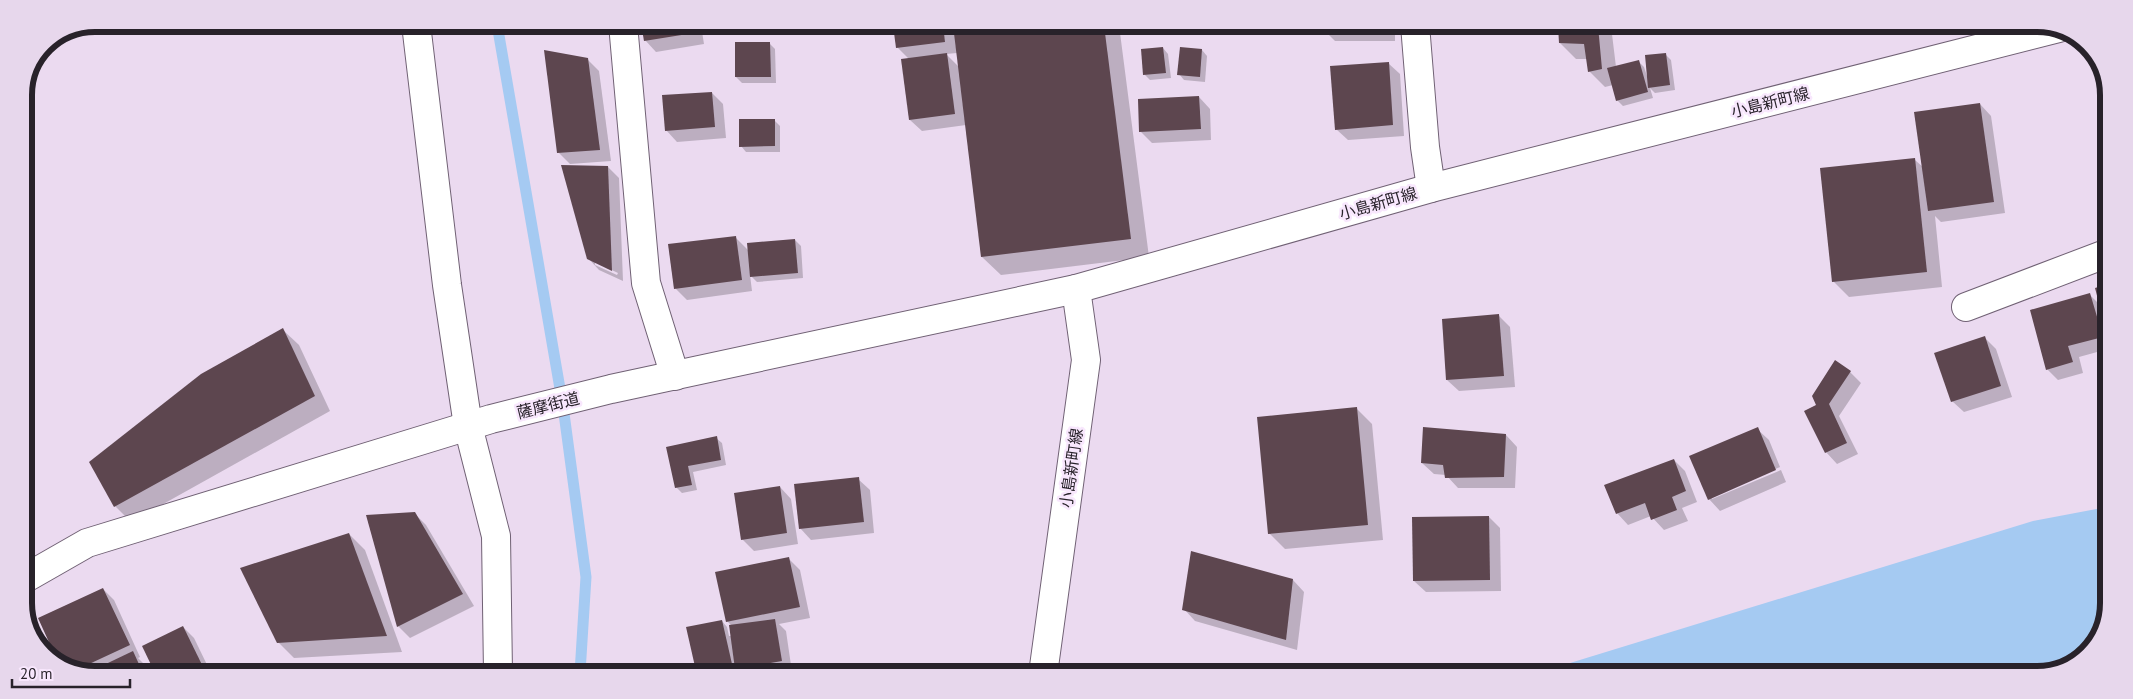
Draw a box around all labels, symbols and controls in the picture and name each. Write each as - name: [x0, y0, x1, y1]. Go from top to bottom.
- street label: 小島新町線: [1729, 83, 1811, 121]
- street label: 小島新町線: [1337, 182, 1419, 224]
- street label: 薩摩街道: [515, 388, 581, 422]
- street label: 小島新町線: [1056, 427, 1086, 509]
- scale bar: [12, 656, 130, 688]
- text: 20 m: [20, 664, 53, 683]

